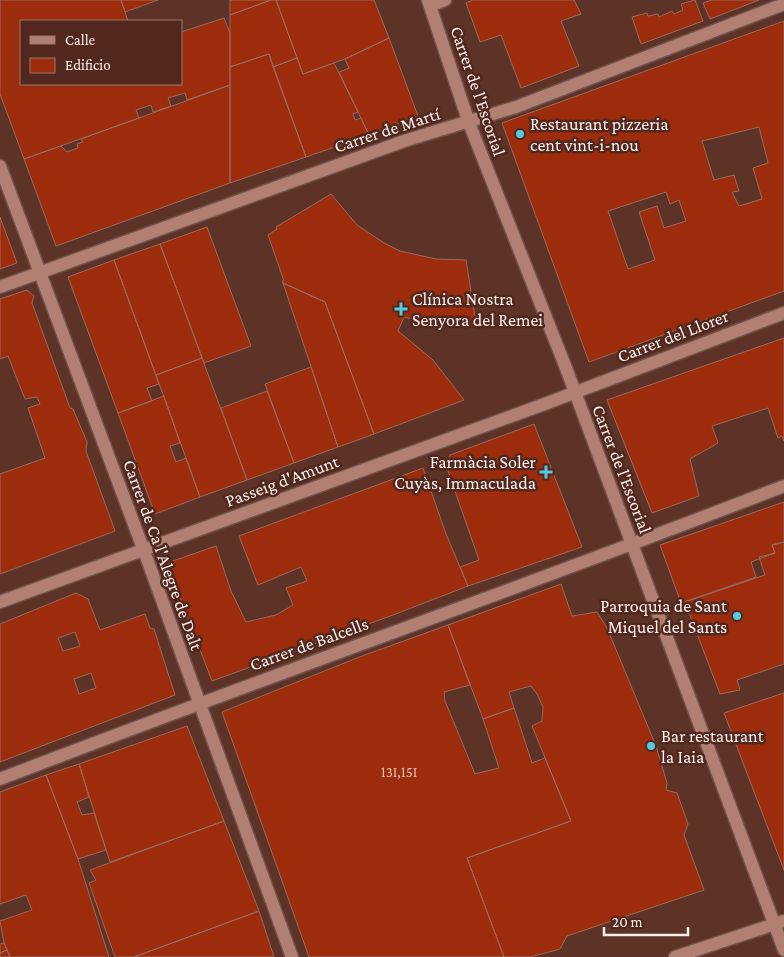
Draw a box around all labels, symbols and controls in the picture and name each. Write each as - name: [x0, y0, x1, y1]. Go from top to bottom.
- legend: [20, 20, 182, 85]
- street label: Carrer de l'Escorial: [446, 24, 510, 159]
- text: Calle: [65, 32, 96, 48]
- text: Edificio: [65, 57, 111, 73]
- street label: Carrer de Martí: [332, 103, 444, 157]
- place label: Restaurant pizzeria cent vint-i-nou: [530, 114, 669, 155]
- marker: Restaurant pizzeria cent vint-i-nou: [514, 128, 526, 140]
- place label: Clínica Nostra Senyora del Remei: [412, 289, 543, 330]
- marker: Clínica Nostra Senyora del Remei: [394, 302, 408, 316]
- street label: Carrer del Llorer: [615, 305, 732, 366]
- street label: Carrer de l'Escorial: [588, 402, 656, 536]
- street label: Passeig d'Amunt: [223, 451, 342, 511]
- place label: Farmàcia Soler Cuyàs, Immaculada: [394, 452, 537, 493]
- street label: Carrer de Ca l'Alegre de Dalt: [119, 457, 207, 654]
- marker: Farmàcia Soler Cuyàs, Immaculada: [540, 466, 552, 478]
- place label: Parroquia de Sant Miquel del Sants: [600, 596, 728, 637]
- marker: Parroquia de Sant Miquel del Sants: [731, 610, 743, 622]
- street label: Carrer de Balcells: [247, 613, 371, 675]
- place label: Bar restaurant la Iaia: [661, 726, 765, 767]
- marker: Bar restaurant la Iaia: [645, 740, 657, 752]
- house number: 13I,15I: [381, 764, 417, 780]
- scale bar: [604, 904, 688, 936]
- text: 20 m: [612, 914, 643, 930]

